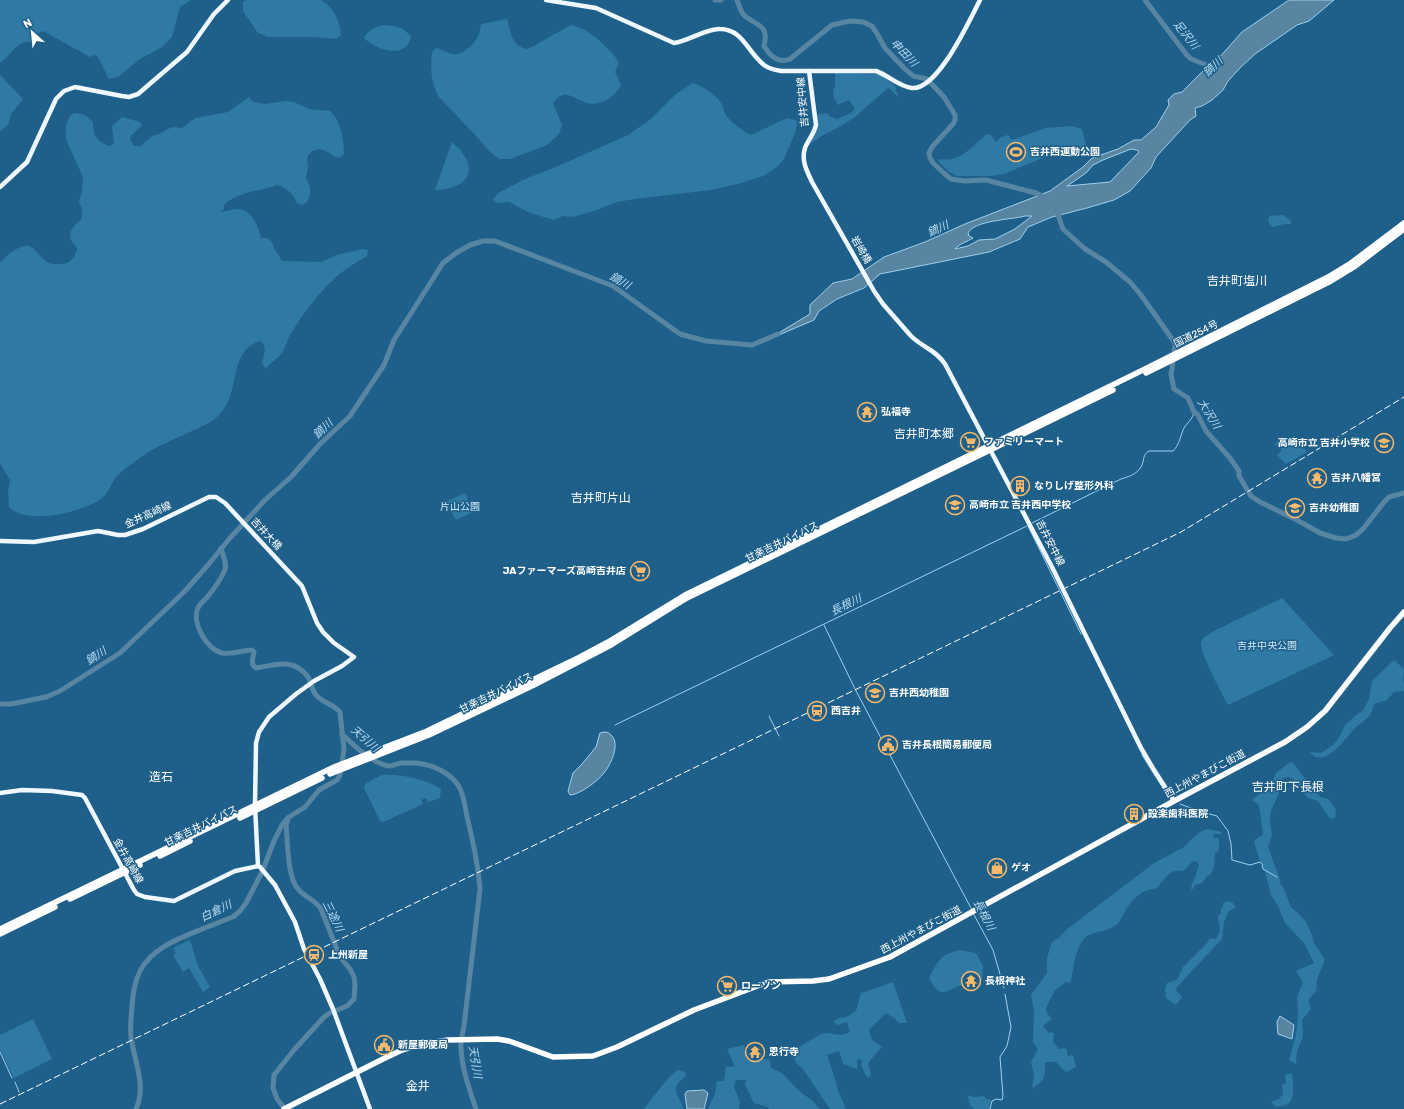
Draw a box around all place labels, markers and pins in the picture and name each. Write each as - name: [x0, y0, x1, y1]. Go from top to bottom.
- sports icon: 吉井西運動公園: [1005, 141, 1027, 163]
- place label: 吉井西運動公園: [1030, 146, 1100, 158]
- temple icon: 弘福寺: [856, 401, 878, 423]
- place label: 弘福寺: [881, 406, 911, 418]
- supermarket icon: ファミリーマート: [959, 431, 981, 453]
- school or university icon: 高崎市立 吉井小学校: [1373, 432, 1395, 454]
- place label: ファミリーマート: [984, 436, 1064, 448]
- place label: 高崎市立 吉井小学校: [1278, 437, 1370, 449]
- temple icon: 吉井八幡宮: [1306, 467, 1328, 489]
- place label: 吉井八幡宮: [1331, 472, 1381, 484]
- building icon: なりしげ整形外科: [1009, 475, 1031, 497]
- place label: なりしげ整形外科: [1034, 480, 1114, 492]
- school or university icon: 高崎市立 吉井西中学校: [944, 494, 966, 516]
- school or university icon: 吉井幼稚園: [1284, 497, 1306, 519]
- place label: 高崎市立 吉井西中学校: [969, 499, 1071, 511]
- place label: 吉井幼稚園: [1309, 502, 1359, 514]
- supermarket icon: JAファーマーズ高崎吉井店: [629, 560, 651, 582]
- place label: JAファーマーズ高崎吉井店: [503, 565, 626, 577]
- school or university icon: 吉井西幼稚園: [864, 682, 886, 704]
- place label: 吉井西幼稚園: [889, 687, 949, 699]
- station icon: 西吉井: [806, 700, 828, 722]
- place label: 西吉井: [831, 705, 861, 717]
- public building icon: 吉井長根簡易郵便局: [877, 734, 899, 756]
- place label: 吉井長根簡易郵便局: [902, 739, 992, 751]
- building icon: 設楽歯科医院: [1123, 803, 1145, 825]
- place label: 設楽歯科医院: [1148, 808, 1208, 820]
- shop icon: ゲオ: [986, 857, 1008, 879]
- place label: ゲオ: [1011, 862, 1031, 874]
- station icon: 上州新屋: [303, 944, 325, 966]
- place label: 上州新屋: [328, 949, 368, 961]
- temple icon: 長根神社: [960, 970, 982, 992]
- supermarket icon: ローソン: [716, 975, 738, 997]
- place label: 長根神社: [985, 975, 1026, 987]
- place label: ローソン: [741, 980, 781, 992]
- public building icon: 新屋郵便局: [373, 1034, 395, 1056]
- place label: 新屋郵便局: [398, 1039, 448, 1051]
- temple icon: 恩行寺: [744, 1041, 766, 1063]
- place label: 恩行寺: [769, 1046, 799, 1058]

